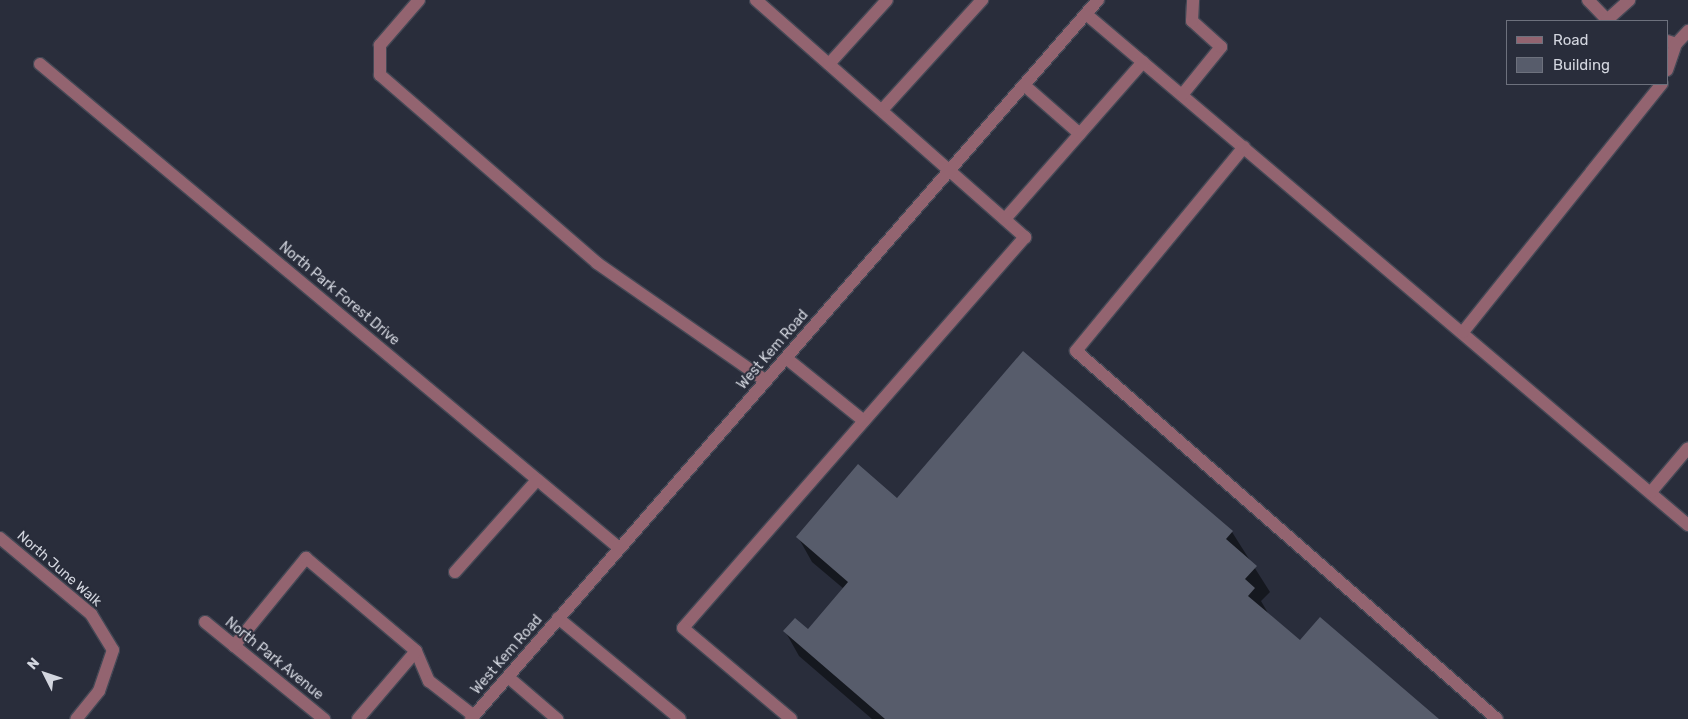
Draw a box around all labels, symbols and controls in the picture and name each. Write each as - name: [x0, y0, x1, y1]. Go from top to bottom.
- legend: [1506, 20, 1668, 85]
- text: Road: [1553, 31, 1589, 49]
- text: Building: [1553, 56, 1610, 74]
- street label: North Park Forest Drive: [275, 239, 403, 349]
- street label: West Kem Road: [734, 307, 812, 393]
- street label: North June Walk: [13, 528, 105, 610]
- street label: West Kem Road: [468, 612, 546, 698]
- street label: North Park Avenue: [221, 614, 327, 704]
- north arrow: [20, 649, 70, 699]
- text: N: [24, 654, 43, 673]

